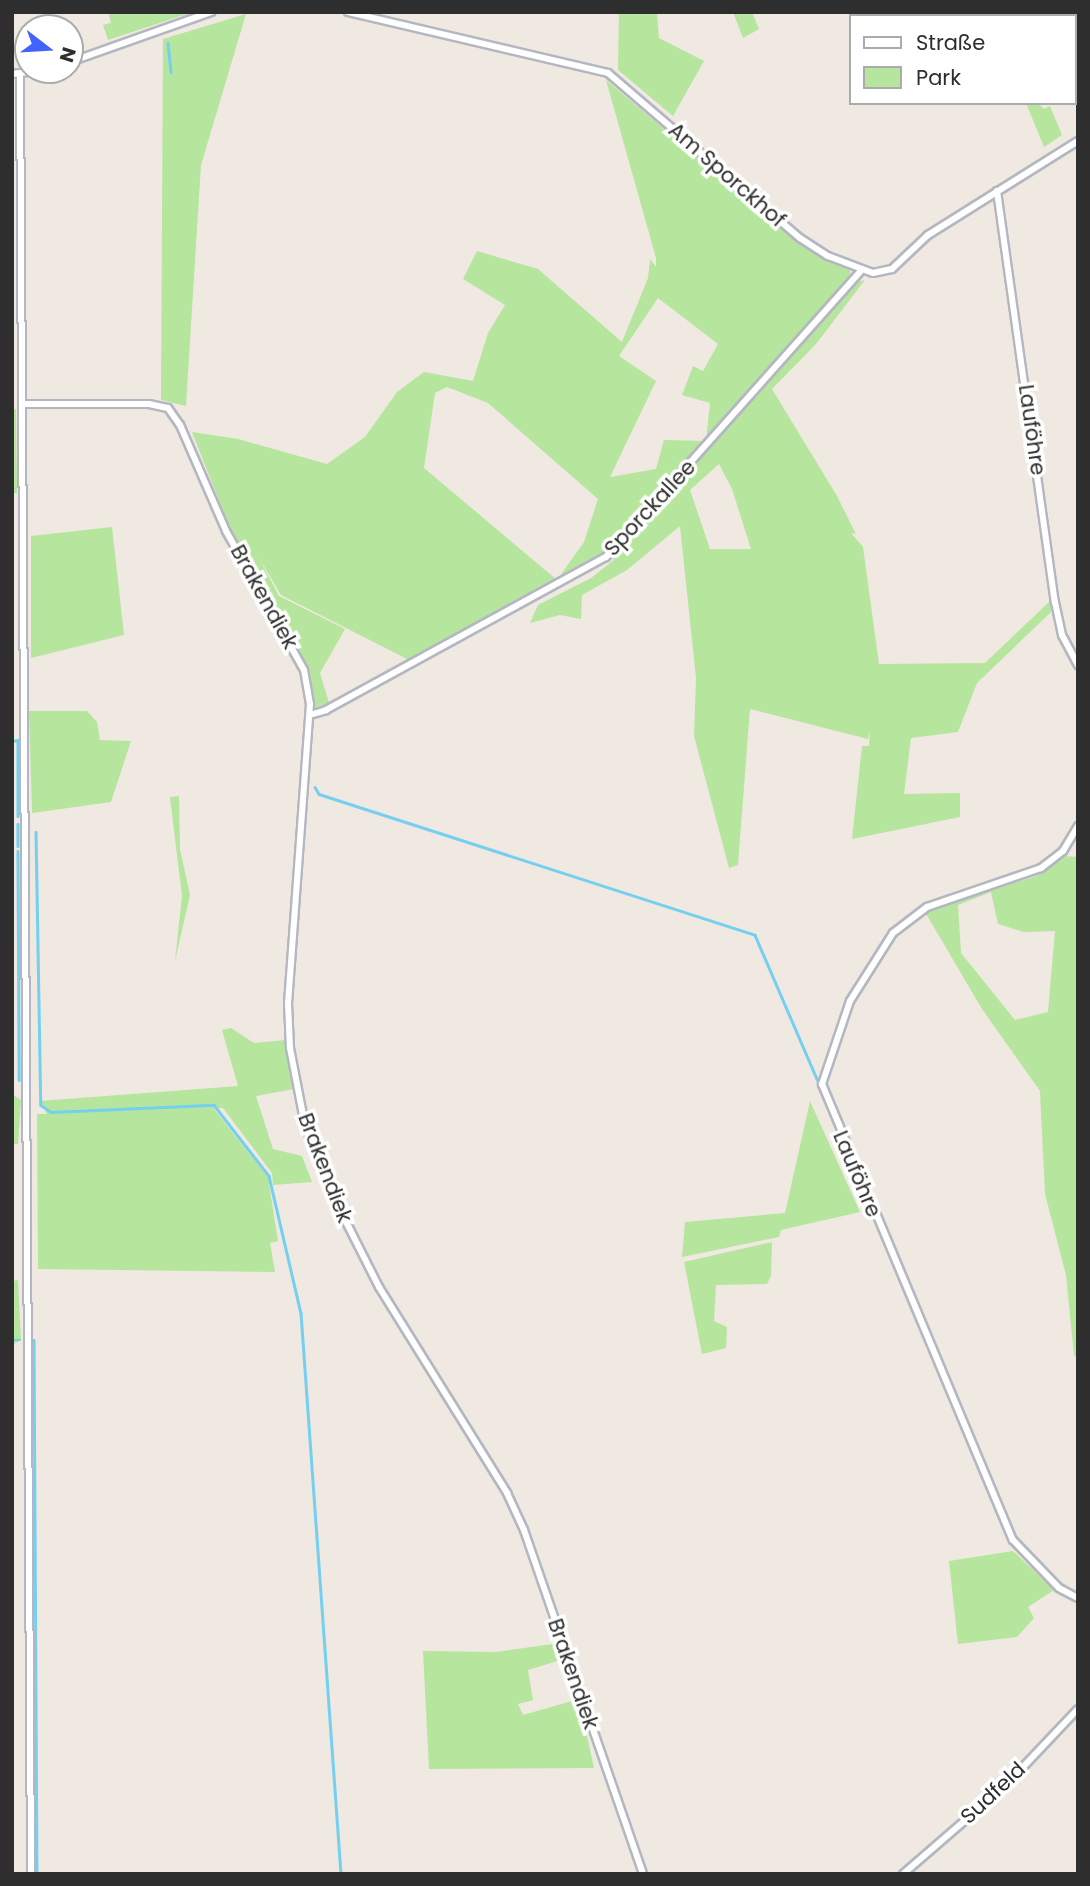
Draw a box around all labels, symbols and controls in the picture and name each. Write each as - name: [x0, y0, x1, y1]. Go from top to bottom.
- north arrow: [14, 14, 84, 84]
- legend: [848, 14, 1076, 105]
- text: Straße: [916, 28, 985, 57]
- text: N: [53, 44, 83, 65]
- text: Park: [916, 63, 961, 92]
- street label: Am Sporckhof: [663, 117, 791, 233]
- street label: Lauföhre: [1013, 383, 1051, 477]
- street label: Sporckallee: [599, 455, 701, 561]
- street label: Brakendiek: [225, 540, 303, 654]
- street label: Brakendiek: [293, 1110, 357, 1226]
- street label: Lauföhre: [828, 1127, 886, 1221]
- street label: Brakendiek: [542, 1615, 604, 1733]
- street label: Sudfeld: [955, 1757, 1031, 1829]

